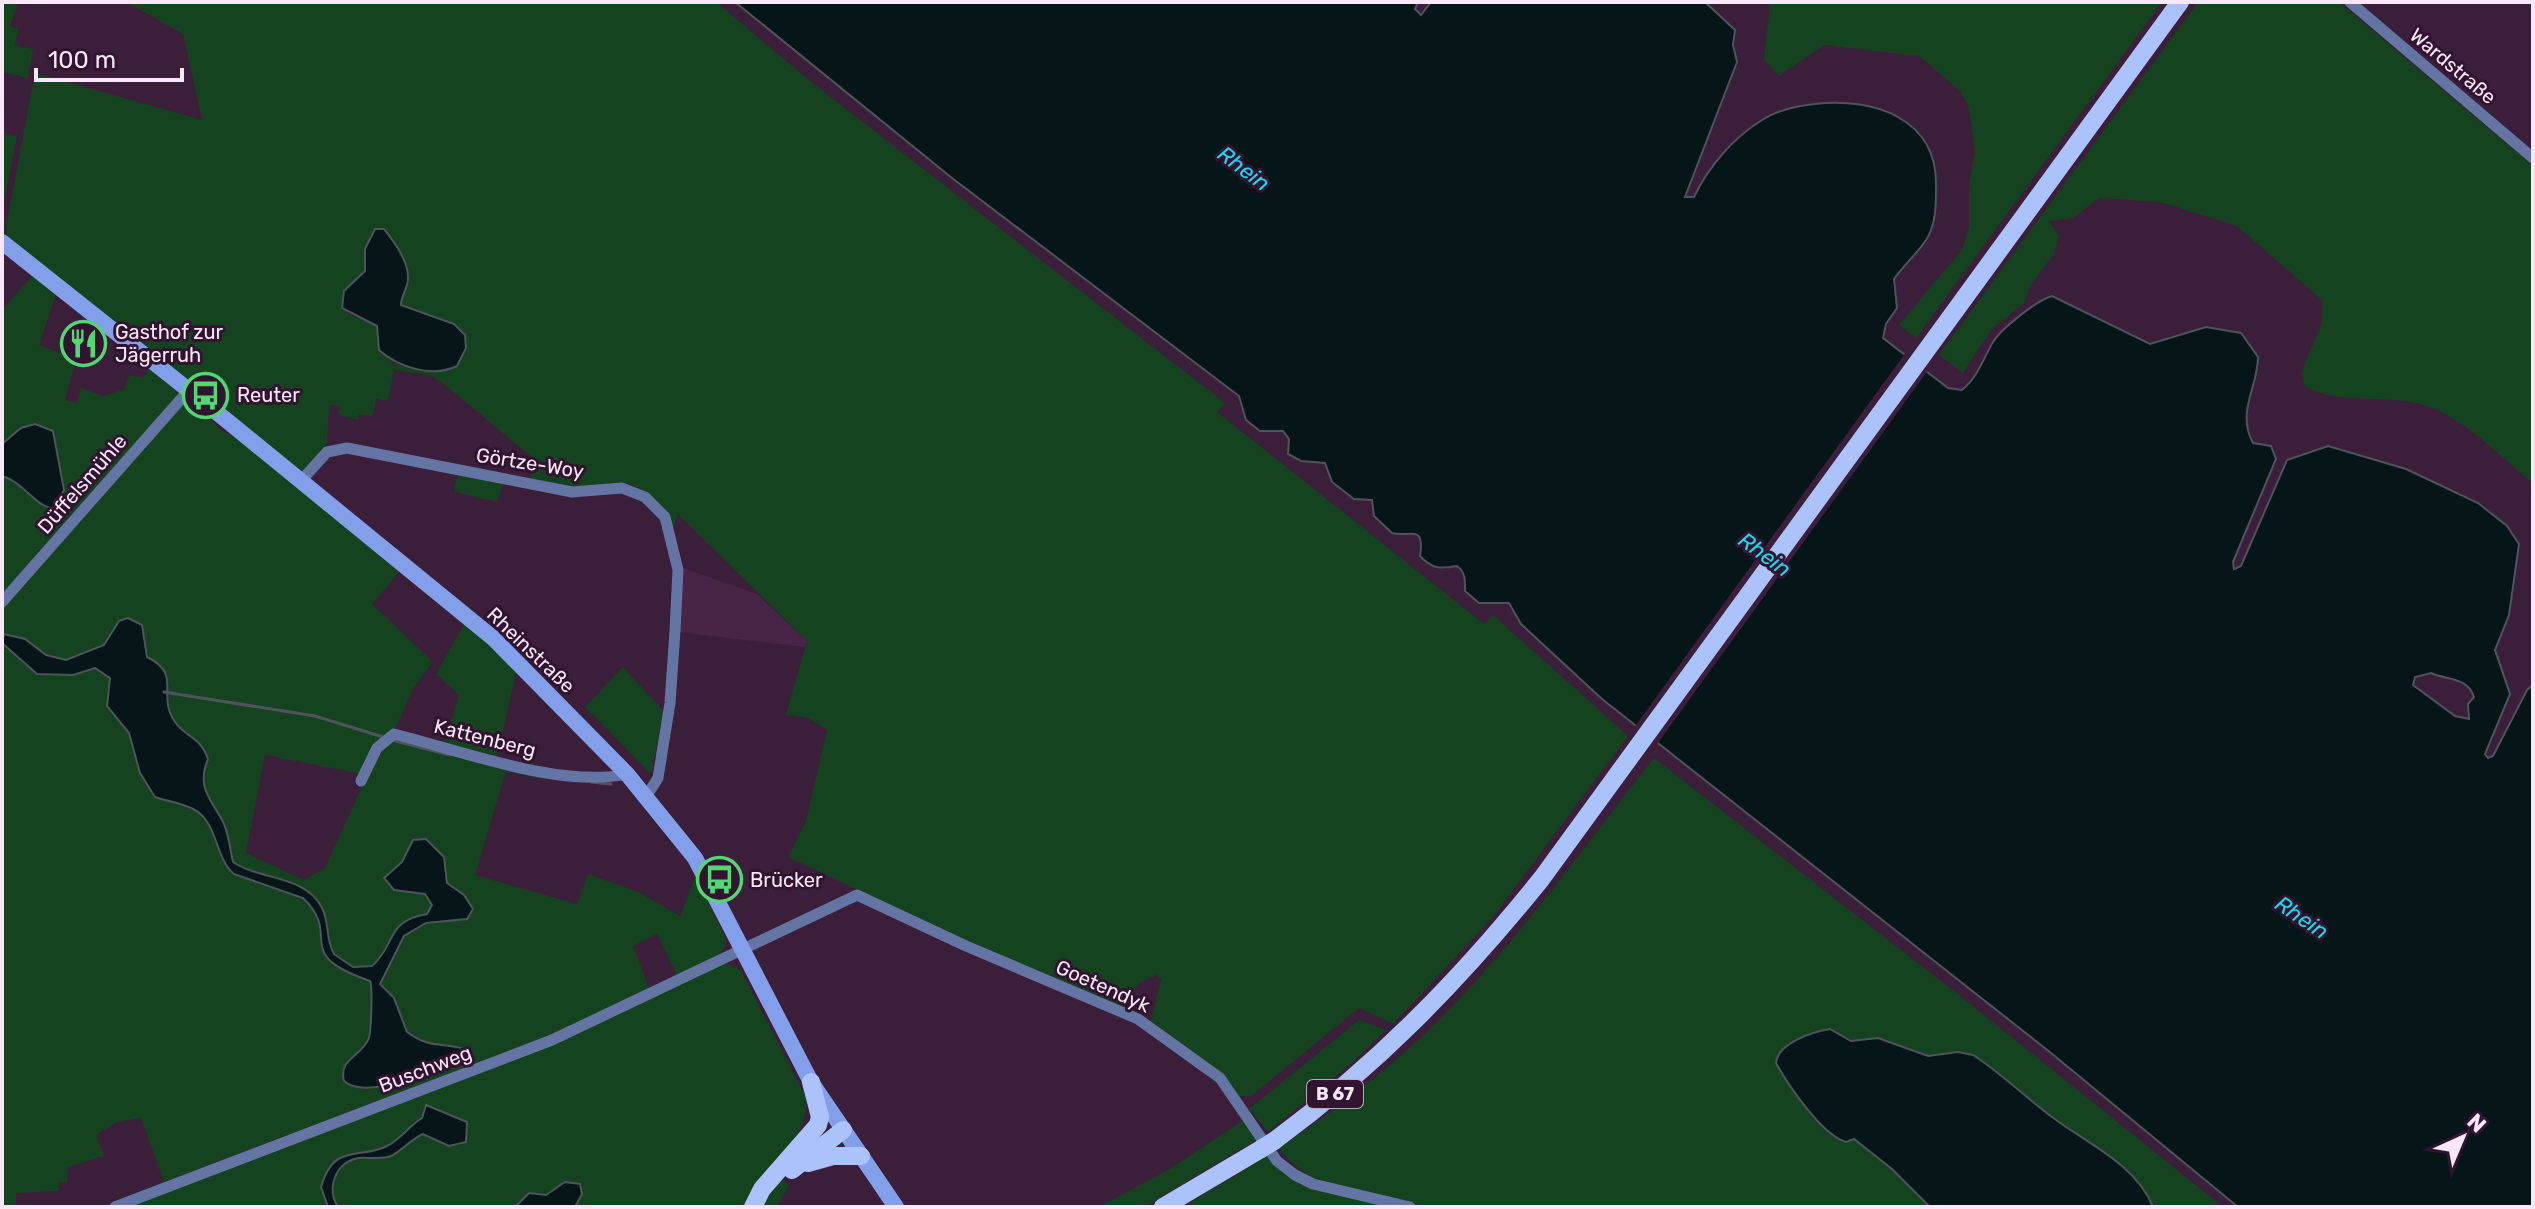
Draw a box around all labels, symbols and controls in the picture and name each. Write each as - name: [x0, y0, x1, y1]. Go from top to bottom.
- street label: Wardstraße: [2405, 23, 2501, 109]
- scale bar: [36, 32, 182, 82]
- text: 100 m: [48, 46, 116, 74]
- water label: Rhein: [1212, 140, 1275, 197]
- restaurant icon: Gasthof zur Jägerruh: [60, 320, 108, 368]
- place label: Gasthof zur Jägerruh: [115, 320, 224, 367]
- bus stop icon: Reuter: [182, 371, 230, 419]
- place label: Reuter: [237, 383, 300, 407]
- street label: Düffelsmühle: [32, 429, 132, 539]
- street label: Görtze-Woy: [474, 443, 586, 483]
- water label: Rhein: [1733, 526, 1796, 583]
- street label: Rheinstraße: [482, 602, 580, 698]
- street label: Kattenberg: [432, 714, 538, 762]
- bus stop icon: Brücker: [695, 856, 743, 904]
- place label: Brücker: [750, 868, 823, 892]
- water label: Rhein: [2270, 890, 2334, 945]
- street label: Goetendyk: [1052, 955, 1154, 1018]
- street label: Buschweg: [375, 1040, 475, 1098]
- road number: B 67: [1307, 1080, 1363, 1108]
- north arrow: [2423, 1097, 2503, 1177]
- text: N: [2461, 1108, 2492, 1138]

